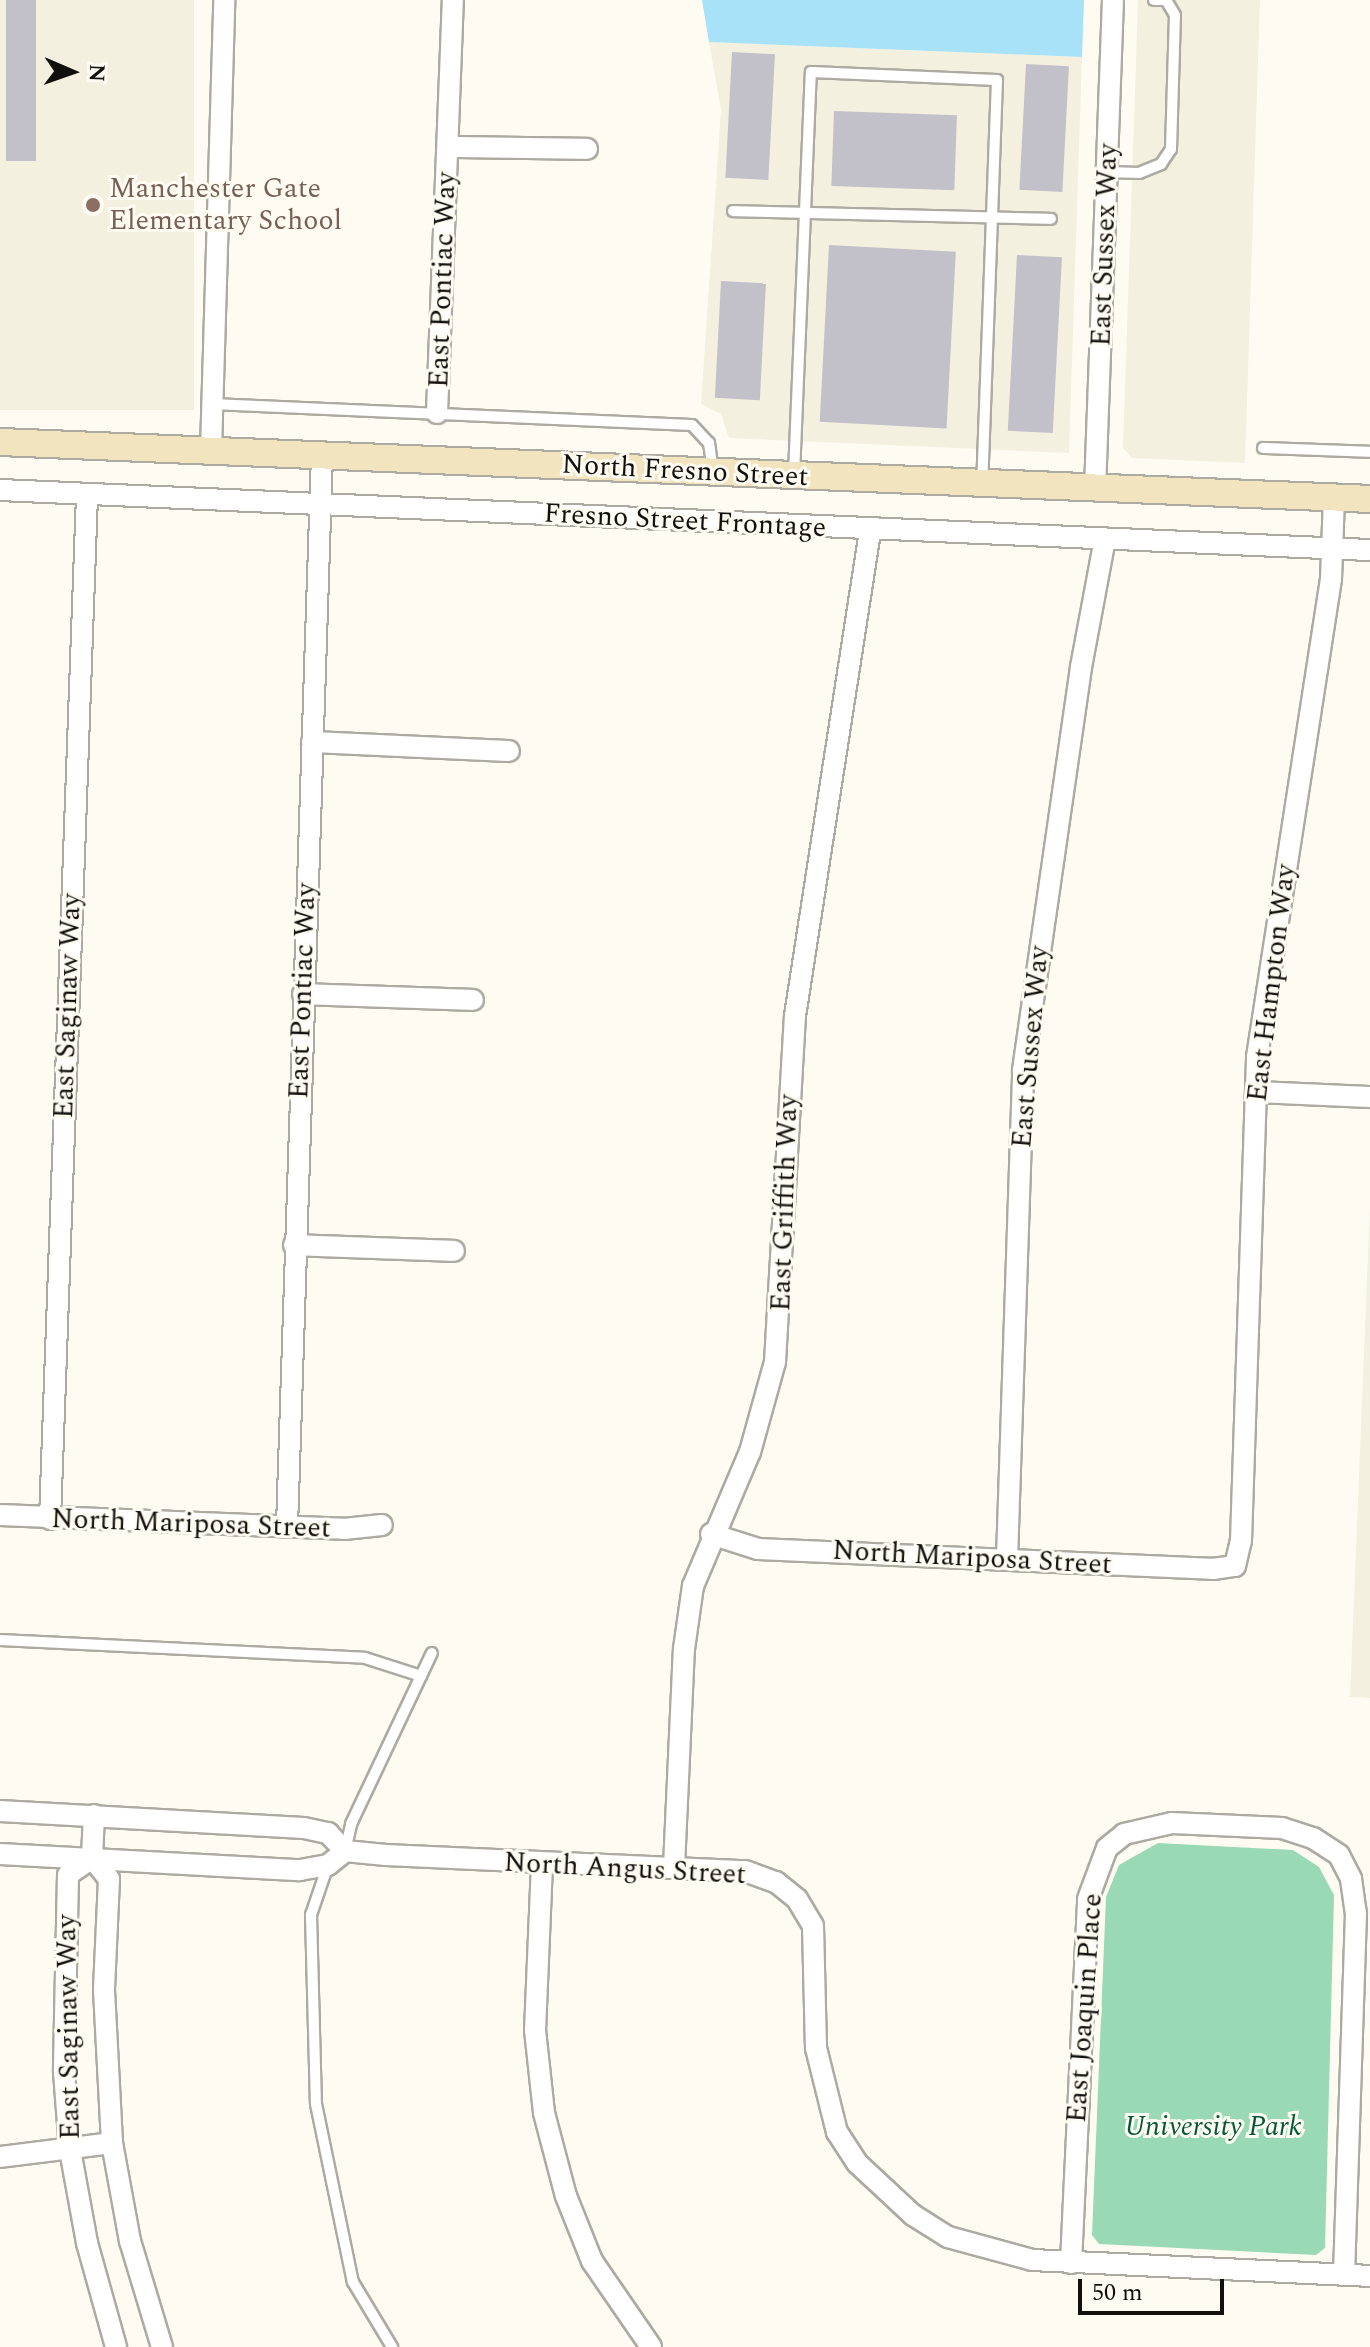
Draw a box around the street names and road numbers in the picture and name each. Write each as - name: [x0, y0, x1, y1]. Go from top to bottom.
- street label: East Sussex Way: [1085, 143, 1125, 347]
- street label: East Pontiac Way: [422, 171, 464, 389]
- street label: North Fresno Street: [561, 448, 809, 494]
- street label: Fresno Street Frontage: [543, 497, 827, 545]
- street label: East Hampton Way: [1241, 862, 1303, 1104]
- street label: East Pontiac Way: [282, 882, 324, 1100]
- street label: East Saginaw Way: [47, 893, 89, 1119]
- street label: East Sussex Way: [1005, 944, 1057, 1150]
- street label: East Griffith Way: [764, 1094, 806, 1312]
- street label: North Mariposa Street: [51, 1502, 331, 1546]
- street label: North Mariposa Street: [831, 1534, 1113, 1582]
- street label: North Angus Street: [503, 1846, 747, 1892]
- street label: East Joaquin Place: [1060, 1892, 1110, 2124]
- street label: East Saginaw Way: [50, 1914, 88, 2140]

